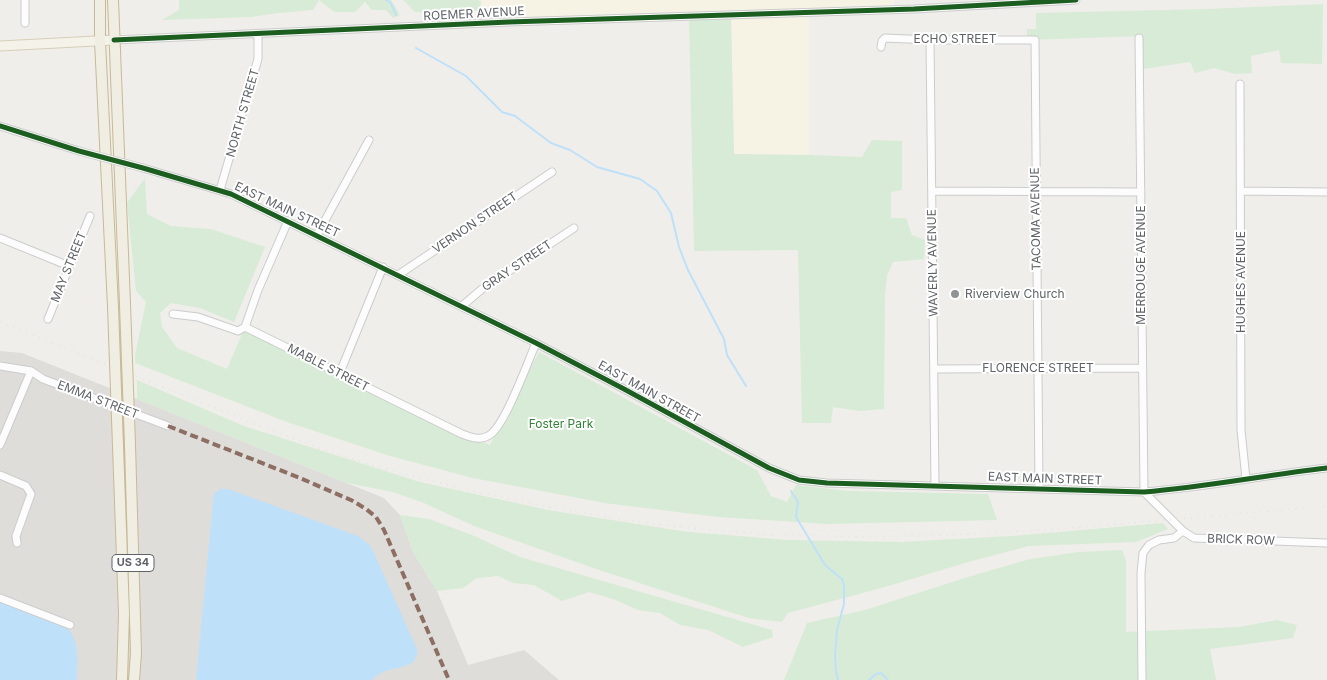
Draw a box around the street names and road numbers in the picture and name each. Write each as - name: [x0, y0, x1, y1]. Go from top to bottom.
- street label: ROEMER AVENUE: [423, 4, 525, 24]
- street label: ECHO STREET: [914, 32, 996, 46]
- street label: NORTH STREET: [223, 67, 263, 159]
- street label: TACOMA AVENUE: [1028, 167, 1044, 271]
- street label: EAST MAIN STREET: [232, 179, 342, 241]
- street label: VERNON STREET: [430, 189, 520, 257]
- street label: MERROUGE AVENUE: [1134, 205, 1148, 325]
- street label: WAVERLY AVENUE: [925, 209, 941, 317]
- street label: MAY STREET: [48, 229, 90, 305]
- street label: HUGHES AVENUE: [1234, 231, 1248, 333]
- street label: GRAY STREET: [479, 237, 555, 295]
- street label: MABLE STREET: [285, 341, 371, 395]
- street label: EAST MAIN STREET: [595, 358, 703, 426]
- street label: FLORENCE STREET: [982, 361, 1094, 375]
- street label: EMMA STREET: [55, 378, 141, 422]
- street label: EAST MAIN STREET: [988, 470, 1102, 488]
- street label: BRICK ROW: [1207, 532, 1275, 548]
- road number: US 34: [112, 554, 154, 572]

